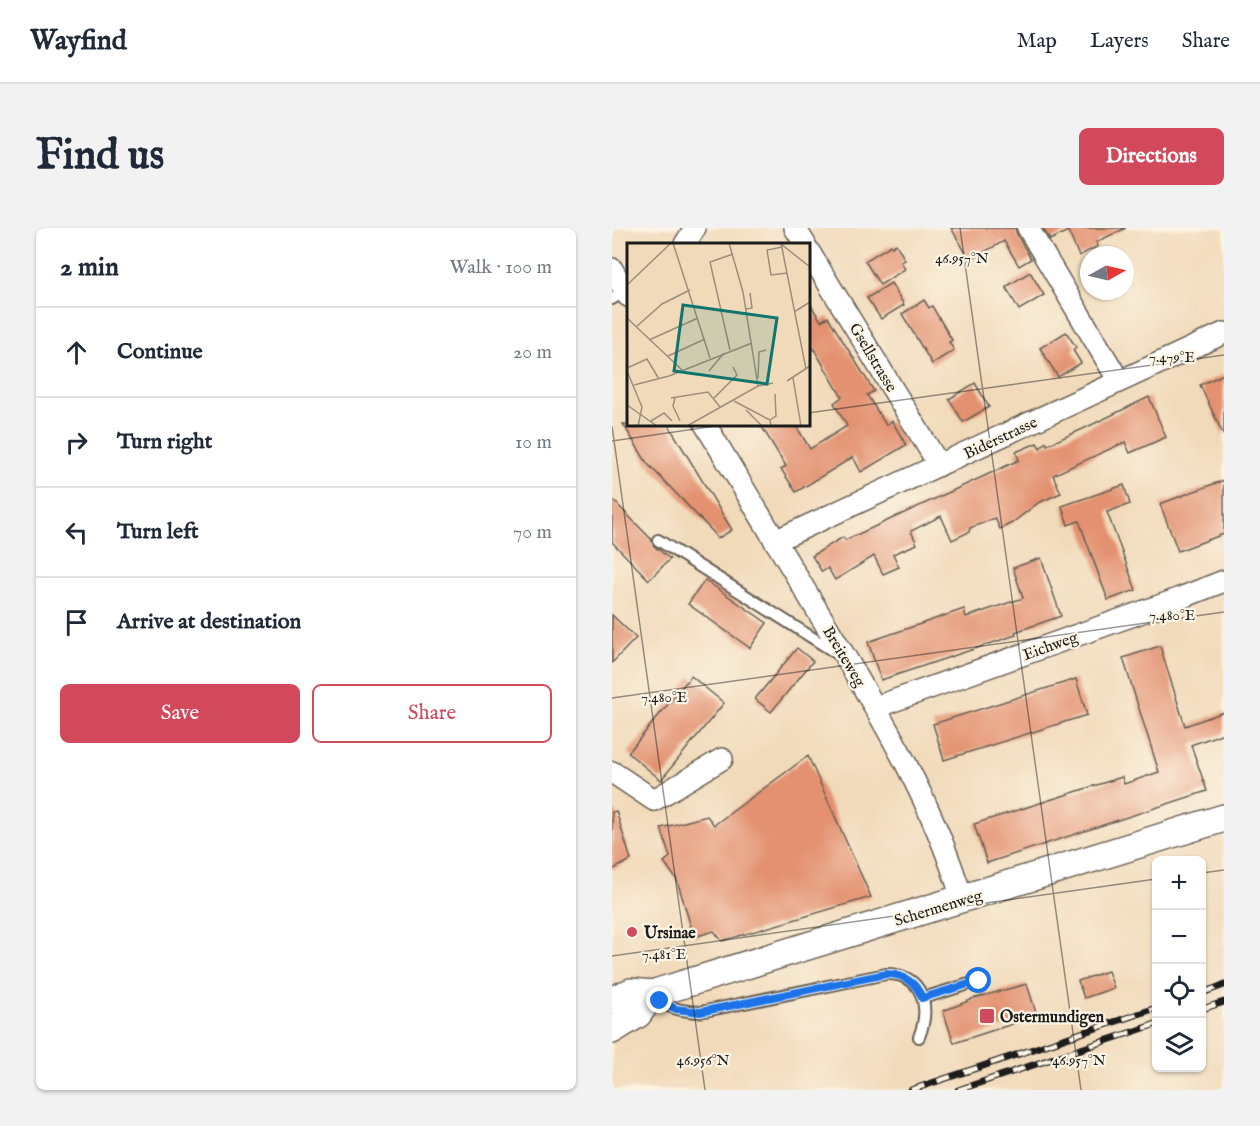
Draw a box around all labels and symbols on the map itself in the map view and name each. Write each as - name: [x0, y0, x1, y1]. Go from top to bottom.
- inset map: [627, 243, 810, 426]
- north arrow: [1080, 246, 1134, 300]
- text: 46.957°N: [935, 249, 989, 268]
- street label: Gsellstrasse: [844, 320, 901, 396]
- text: 7.479°E: [1149, 348, 1195, 367]
- street label: Biderstrasse: [961, 413, 1041, 465]
- text: 7.480°E: [1149, 606, 1195, 625]
- street label: Breiteweg: [817, 623, 869, 691]
- street label: Eichweg: [1021, 628, 1081, 666]
- text: 7.480°E: [641, 688, 687, 707]
- street label: Schermenweg: [892, 886, 985, 932]
- place label: Ursinae: [643, 924, 696, 944]
- marker: Ursinae: [625, 925, 639, 939]
- text: 7.481°E: [642, 945, 686, 964]
- route start: [965, 967, 991, 993]
- route end: [646, 987, 672, 1013]
- marker: Ostermundigen: [978, 1007, 996, 1025]
- place label: Ostermundigen: [1000, 1008, 1104, 1028]
- text: 46.956°N: [677, 1051, 729, 1070]
- text: 46.957°N: [1052, 1051, 1106, 1070]

